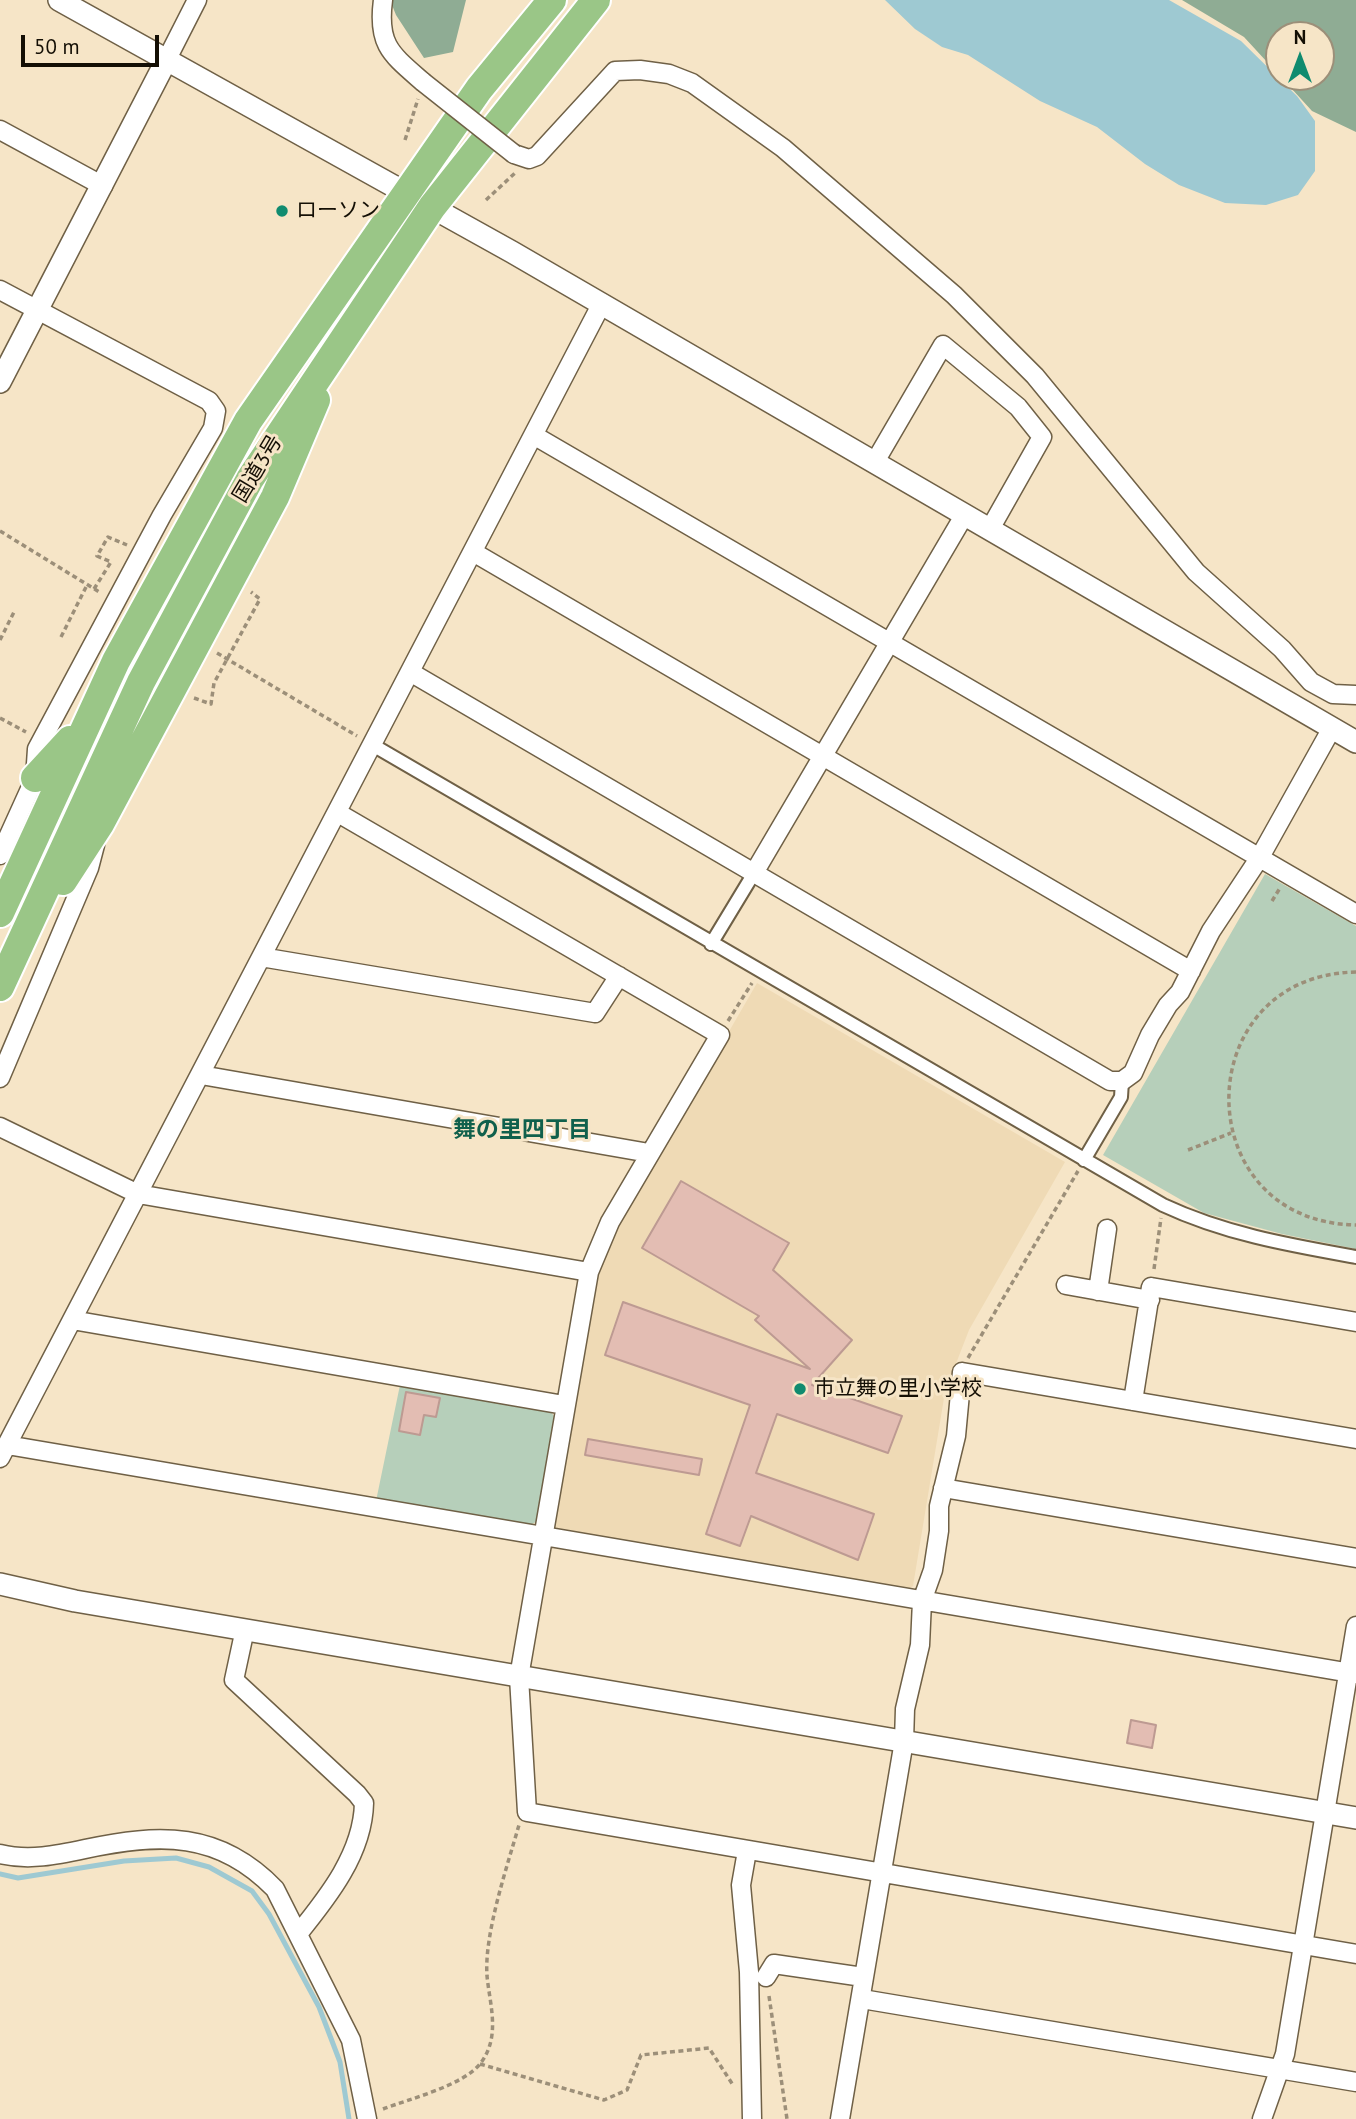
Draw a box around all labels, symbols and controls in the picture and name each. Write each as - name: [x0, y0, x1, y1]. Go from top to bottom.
- scale bar: [24, 21, 163, 65]
- north arrow: [1265, 21, 1335, 91]
- text: N: [1294, 25, 1306, 49]
- text: 50 m: [34, 33, 80, 60]
- place label: ローソン: [296, 198, 380, 224]
- marker: ローソン: [274, 203, 290, 219]
- street label: 国道3号: [228, 431, 288, 507]
- district label: 舞の里四丁目: [453, 1116, 591, 1144]
- place label: 市立舞の里小学校: [814, 1376, 982, 1402]
- marker: 市立舞の里小学校: [792, 1381, 808, 1397]

